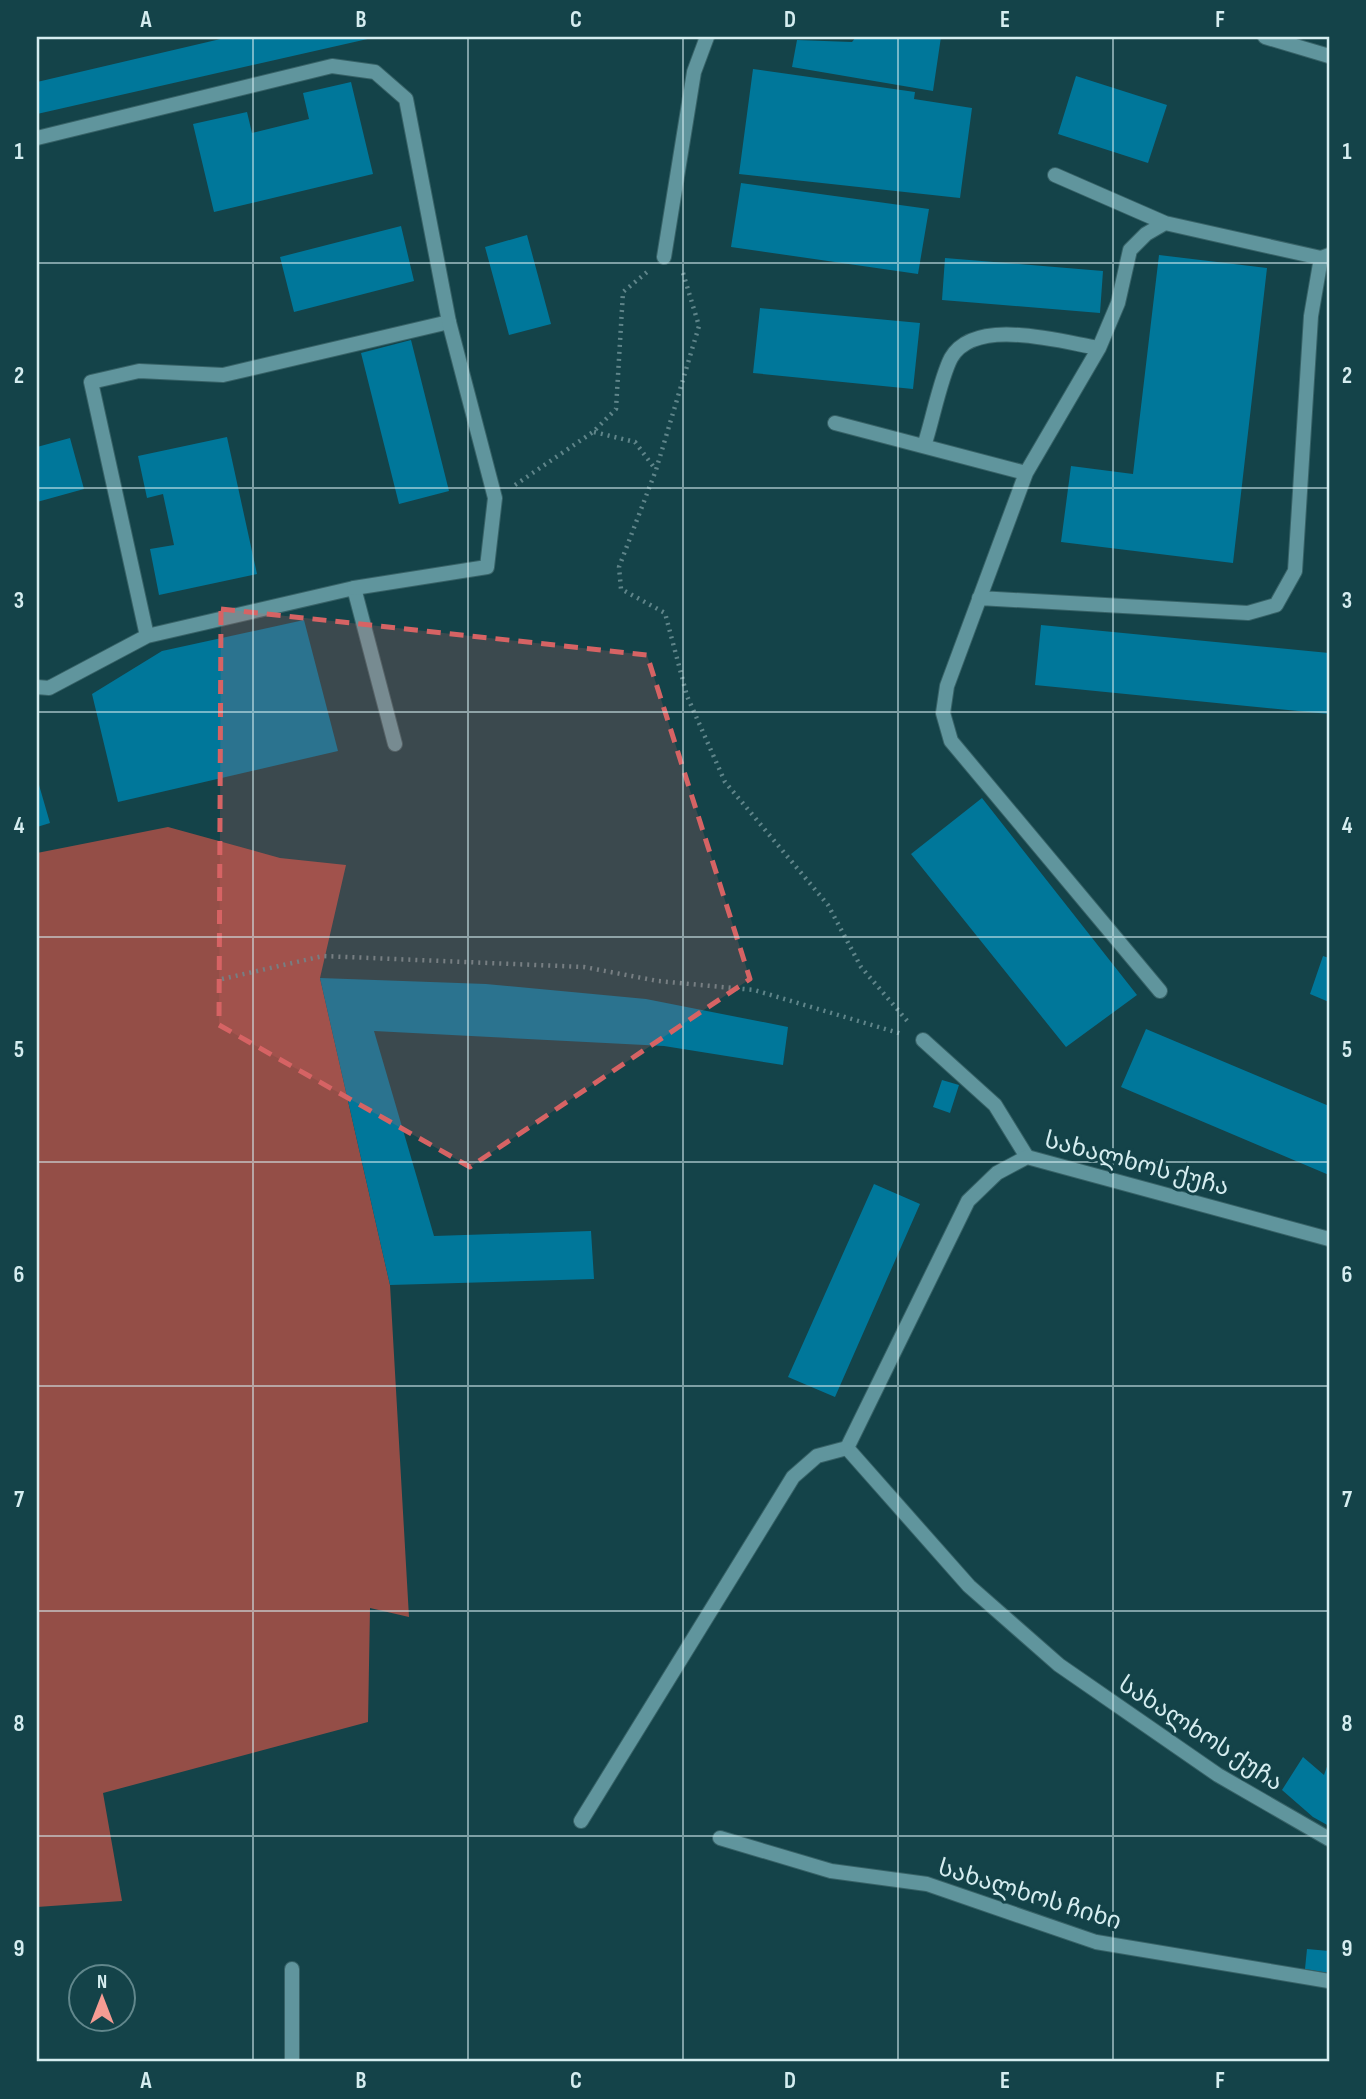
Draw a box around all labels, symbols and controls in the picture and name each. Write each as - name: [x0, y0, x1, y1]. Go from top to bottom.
- text: A: [140, 6, 153, 34]
- text: B: [356, 6, 367, 34]
- text: C: [570, 6, 582, 34]
- text: D: [784, 6, 796, 34]
- text: E: [1000, 6, 1010, 34]
- text: F: [1215, 6, 1225, 34]
- text: 1: [14, 138, 24, 166]
- text: 1: [1342, 138, 1352, 166]
- text: 2: [14, 362, 24, 390]
- text: 2: [1342, 362, 1352, 390]
- text: 3: [14, 587, 24, 615]
- text: 3: [1342, 587, 1352, 615]
- text: 4: [14, 812, 25, 840]
- text: 4: [1342, 812, 1353, 840]
- text: 5: [14, 1036, 24, 1064]
- text: 5: [1342, 1036, 1352, 1064]
- street label: სახალხოს ქუჩა: [1041, 1125, 1232, 1202]
- text: 6: [14, 1261, 24, 1289]
- text: 6: [1342, 1261, 1352, 1289]
- text: 7: [14, 1486, 24, 1514]
- text: 7: [1342, 1486, 1352, 1514]
- street label: სახალხოს ქუჩა: [1113, 1670, 1288, 1797]
- text: 8: [14, 1710, 25, 1738]
- text: 8: [1342, 1710, 1353, 1738]
- street label: სახალხოს ჩიხი: [935, 1853, 1125, 1936]
- text: 9: [14, 1935, 24, 1963]
- text: 9: [1342, 1935, 1352, 1963]
- north arrow: [66, 1962, 136, 2032]
- text: N: [97, 1971, 107, 1994]
- text: A: [140, 2067, 153, 2095]
- text: B: [356, 2067, 367, 2095]
- text: C: [570, 2067, 582, 2095]
- text: D: [784, 2067, 796, 2095]
- text: E: [1000, 2067, 1010, 2095]
- text: F: [1215, 2067, 1225, 2095]

